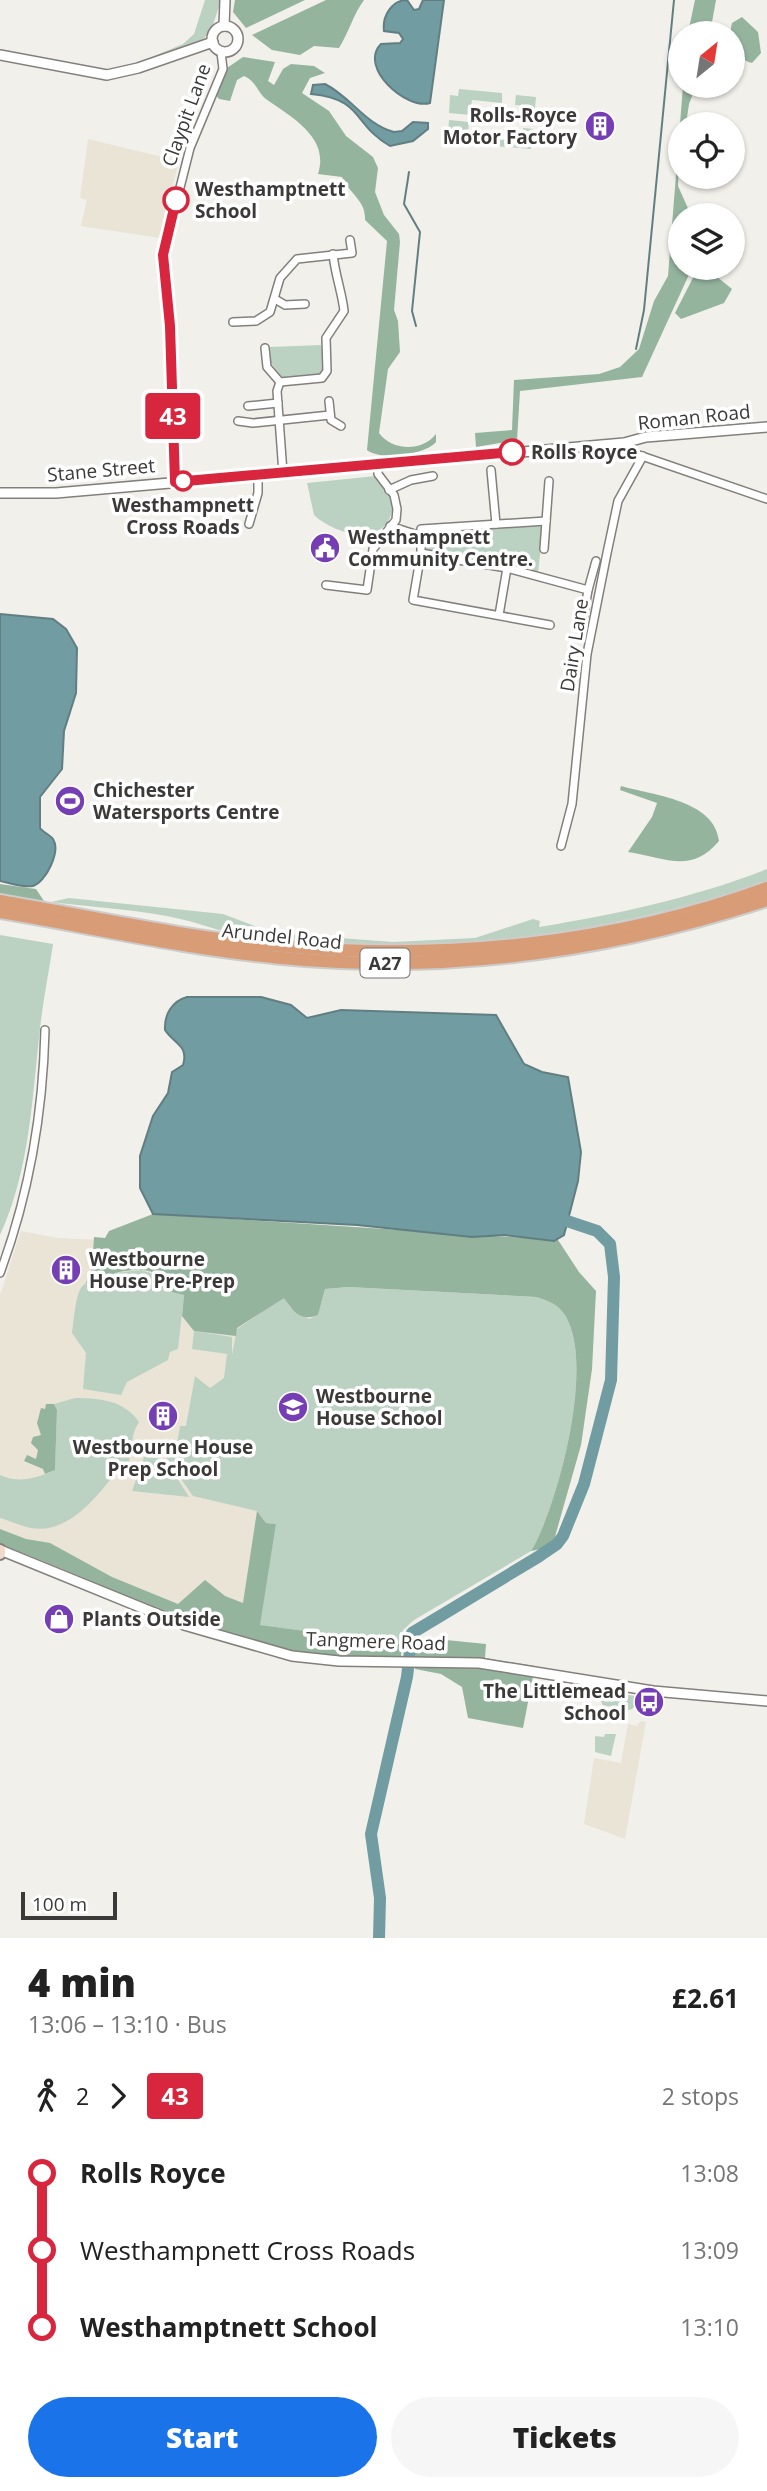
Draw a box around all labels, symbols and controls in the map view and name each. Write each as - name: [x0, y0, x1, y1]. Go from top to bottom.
- north arrow: [668, 21, 746, 98]
- map controls: [668, 21, 745, 280]
- street label: Claypit Lane: [155, 60, 217, 170]
- place label: Rolls-Royce Motor Factory: [443, 102, 577, 150]
- building icon: Rolls-Royce Motor Factory: [583, 109, 617, 143]
- button: locate: [668, 112, 745, 189]
- place label: Westhamptnett School: [195, 176, 345, 224]
- marker: Westhamptnett School: [163, 187, 189, 213]
- button: layers: [668, 203, 745, 280]
- line badge: 43: [142, 393, 204, 439]
- street label: Roman Road: [636, 398, 752, 436]
- text: 43: [159, 399, 187, 432]
- marker: Rolls Royce: [499, 439, 525, 465]
- place label: Rolls Royce: [531, 439, 637, 465]
- street label: Stane Street: [46, 452, 156, 488]
- marker: Westhampnett Cross Roads: [173, 471, 193, 491]
- place label: Westhampnett Cross Roads: [112, 492, 254, 540]
- place label: Westhampnett Community Centre.: [348, 524, 533, 572]
- public building icon: Westhampnett Community Centre.: [308, 531, 342, 565]
- street label: Dairy Lane: [554, 596, 594, 694]
- place label: Chichester Watersports Centre: [93, 777, 279, 825]
- sports icon: Chichester Watersports Centre: [53, 784, 87, 818]
- street label: Arundel Road: [221, 917, 343, 955]
- road number: A27: [360, 948, 410, 978]
- place label: Westbourne House Pre-Prep: [89, 1246, 235, 1294]
- building icon: Westbourne House Pre-Prep: [49, 1253, 83, 1287]
- place label: Westbourne House School: [316, 1383, 442, 1431]
- school or university icon: Westbourne House School: [276, 1390, 310, 1424]
- building icon: Westbourne House Prep School: [146, 1399, 180, 1433]
- place label: Westbourne House Prep School: [73, 1434, 253, 1482]
- shop icon: Plants Outside: [42, 1602, 76, 1636]
- place label: Plants Outside: [82, 1606, 221, 1632]
- street label: Tangmere Road: [306, 1626, 446, 1656]
- place label: The Littlemead School: [483, 1678, 626, 1726]
- bus stop icon: The Littlemead School: [632, 1685, 666, 1719]
- scale bar: [21, 1889, 117, 1921]
- text: 100 m: [32, 1891, 87, 1917]
- text: 4 min: [28, 1956, 136, 2008]
- text: £2.61: [672, 1980, 739, 2016]
- text: 13:06 – 13:10 · Bus: [28, 2008, 227, 2040]
- icon: walk: [28, 2077, 66, 2115]
- icon: forward: [99, 2077, 137, 2115]
- text: 43: [161, 2079, 189, 2112]
- text: 2: [76, 2080, 89, 2112]
- text: 2 stops: [662, 2080, 739, 2112]
- text: Rolls Royce: [80, 2155, 226, 2191]
- text: 13:08: [680, 2157, 739, 2189]
- text: Westhampnett Cross Roads: [80, 2232, 415, 2268]
- text: 13:09: [680, 2234, 739, 2266]
- text: Westhamptnett School: [80, 2309, 377, 2345]
- text: 13:10: [680, 2311, 739, 2343]
- button: Start: [28, 2397, 377, 2477]
- button: Tickets: [391, 2397, 739, 2477]

